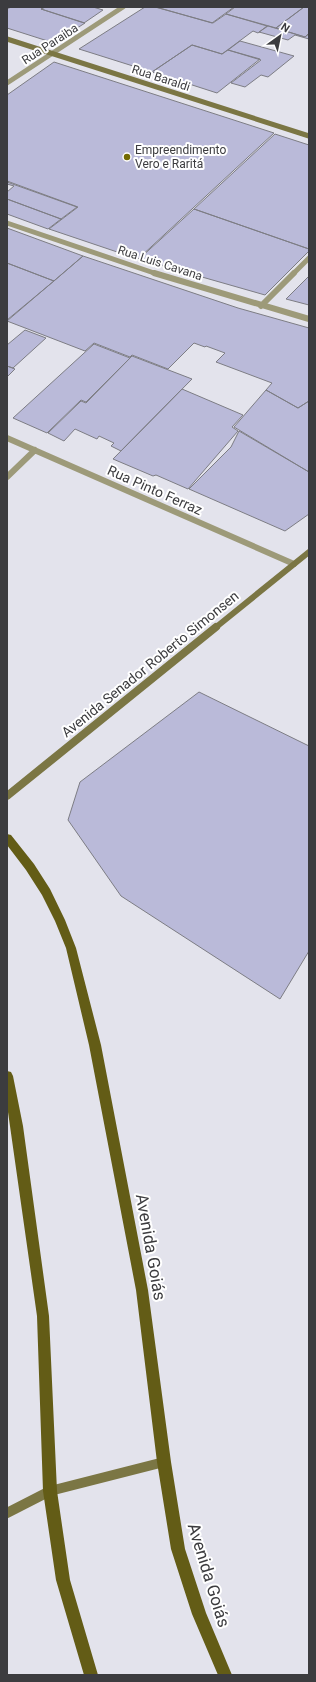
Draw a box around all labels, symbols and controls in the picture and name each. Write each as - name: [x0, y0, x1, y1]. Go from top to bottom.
- north arrow: [260, 16, 300, 56]
- text: N: [278, 20, 292, 36]
- street label: Rua Paraiba: [19, 21, 81, 67]
- street label: Rua Baraldi: [130, 62, 192, 94]
- place label: Empreendimento Vero e Raritá: [135, 143, 226, 171]
- marker: Empreendimento Vero e Raritá: [122, 152, 132, 162]
- street label: Rua Luis Cavana: [116, 243, 204, 283]
- street label: Rua Pinto Ferraz: [105, 462, 205, 518]
- street label: Avenida Senador Roberto Simonsen: [58, 588, 242, 740]
- street label: Avenida Goiás: [132, 1192, 170, 1302]
- street label: Avenida Goiás: [184, 1521, 234, 1629]

